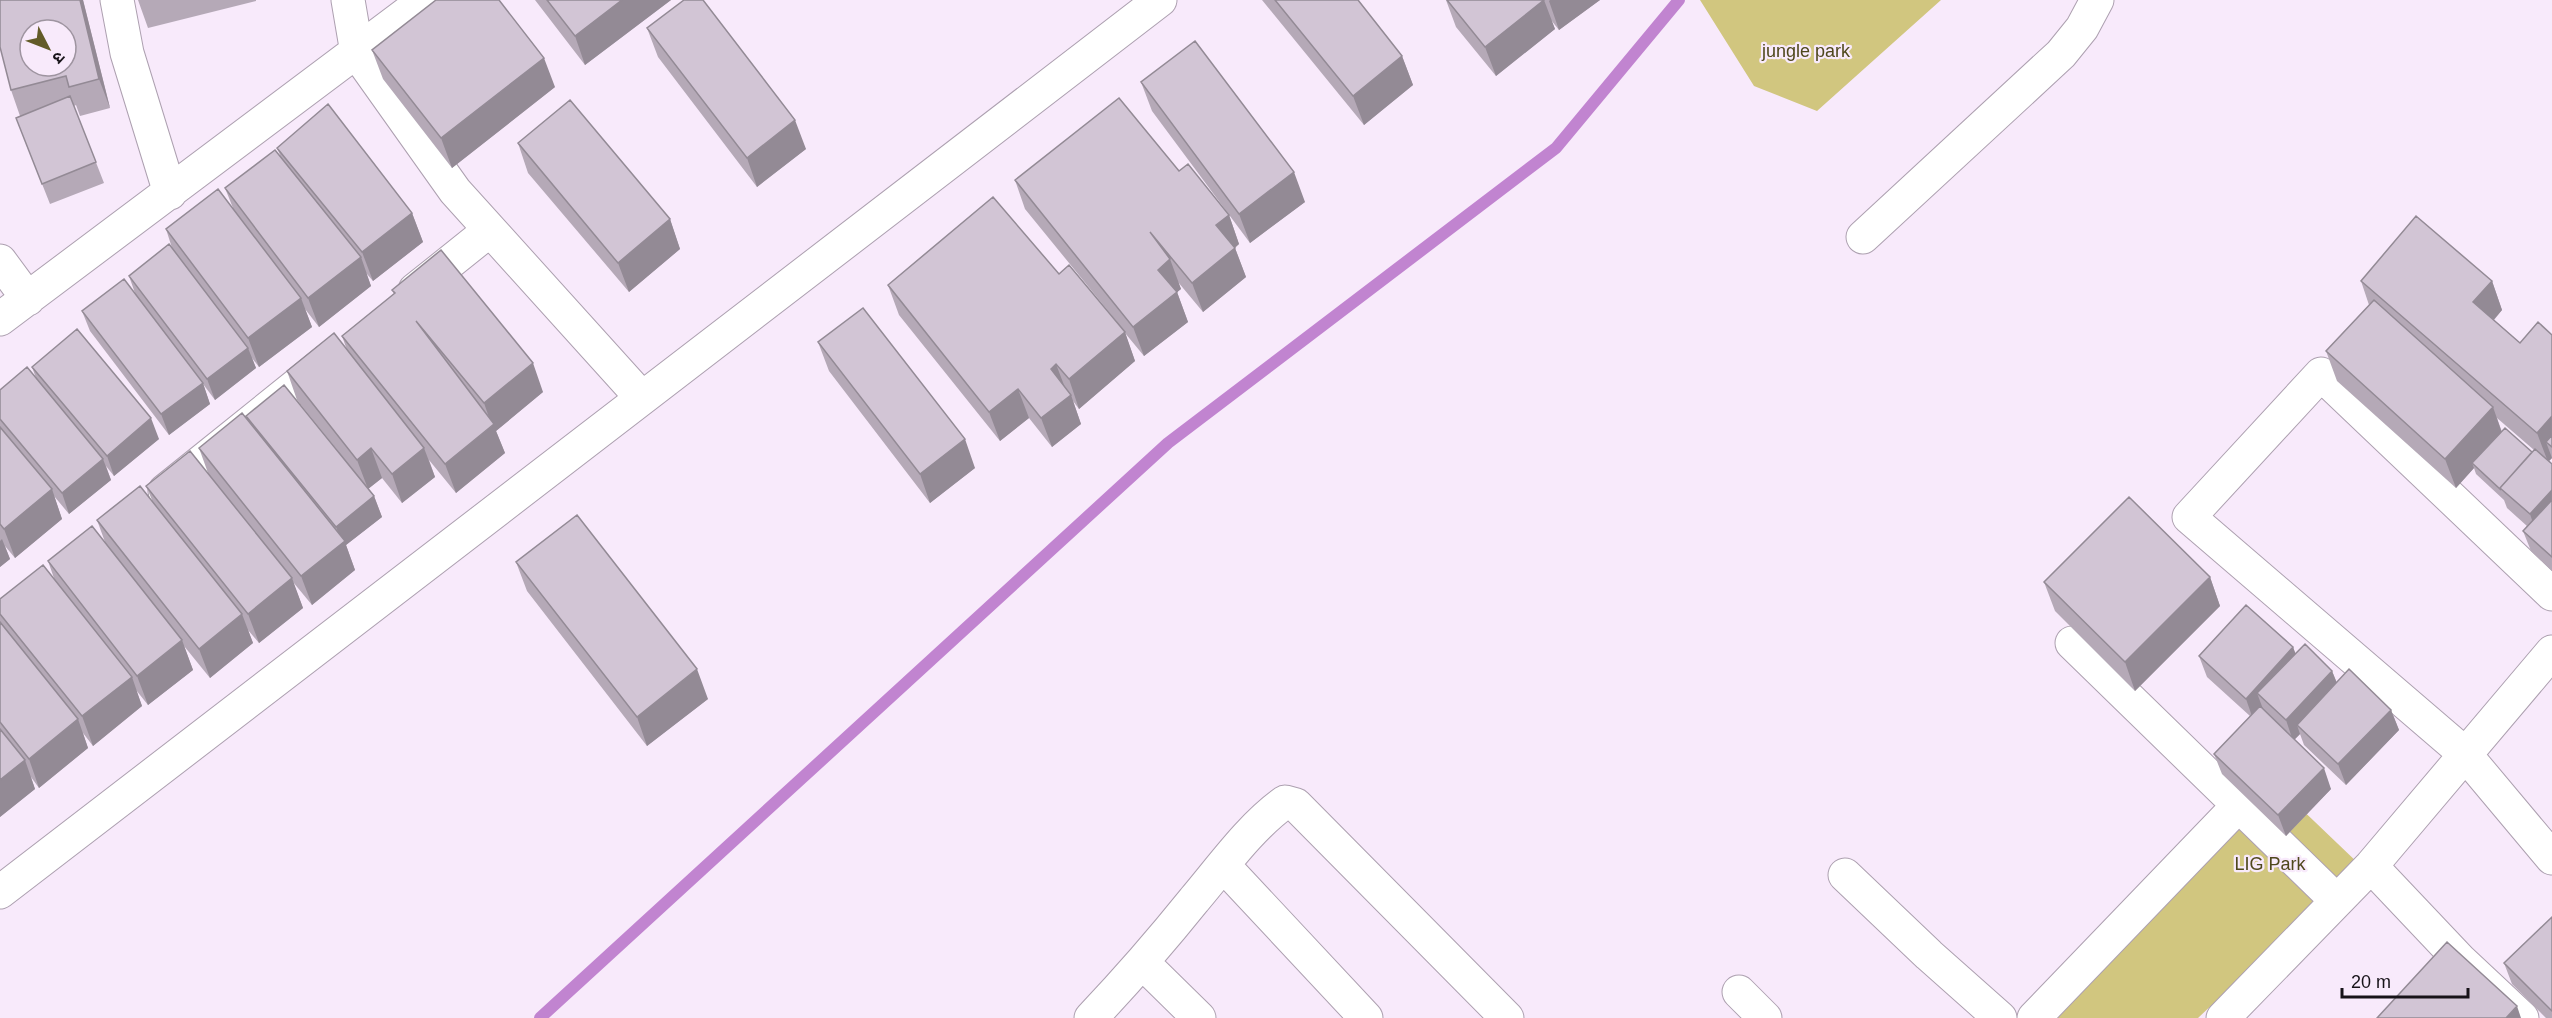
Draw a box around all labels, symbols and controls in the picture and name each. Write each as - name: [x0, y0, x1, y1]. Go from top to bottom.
- north arrow: [18, 18, 78, 78]
- park label: jungle park: [1761, 41, 1851, 61]
- text: उ: [49, 49, 68, 67]
- park label: LIG Park: [2234, 854, 2307, 874]
- scale bar: [2342, 961, 2468, 999]
- text: 20 m: [2351, 972, 2391, 992]

